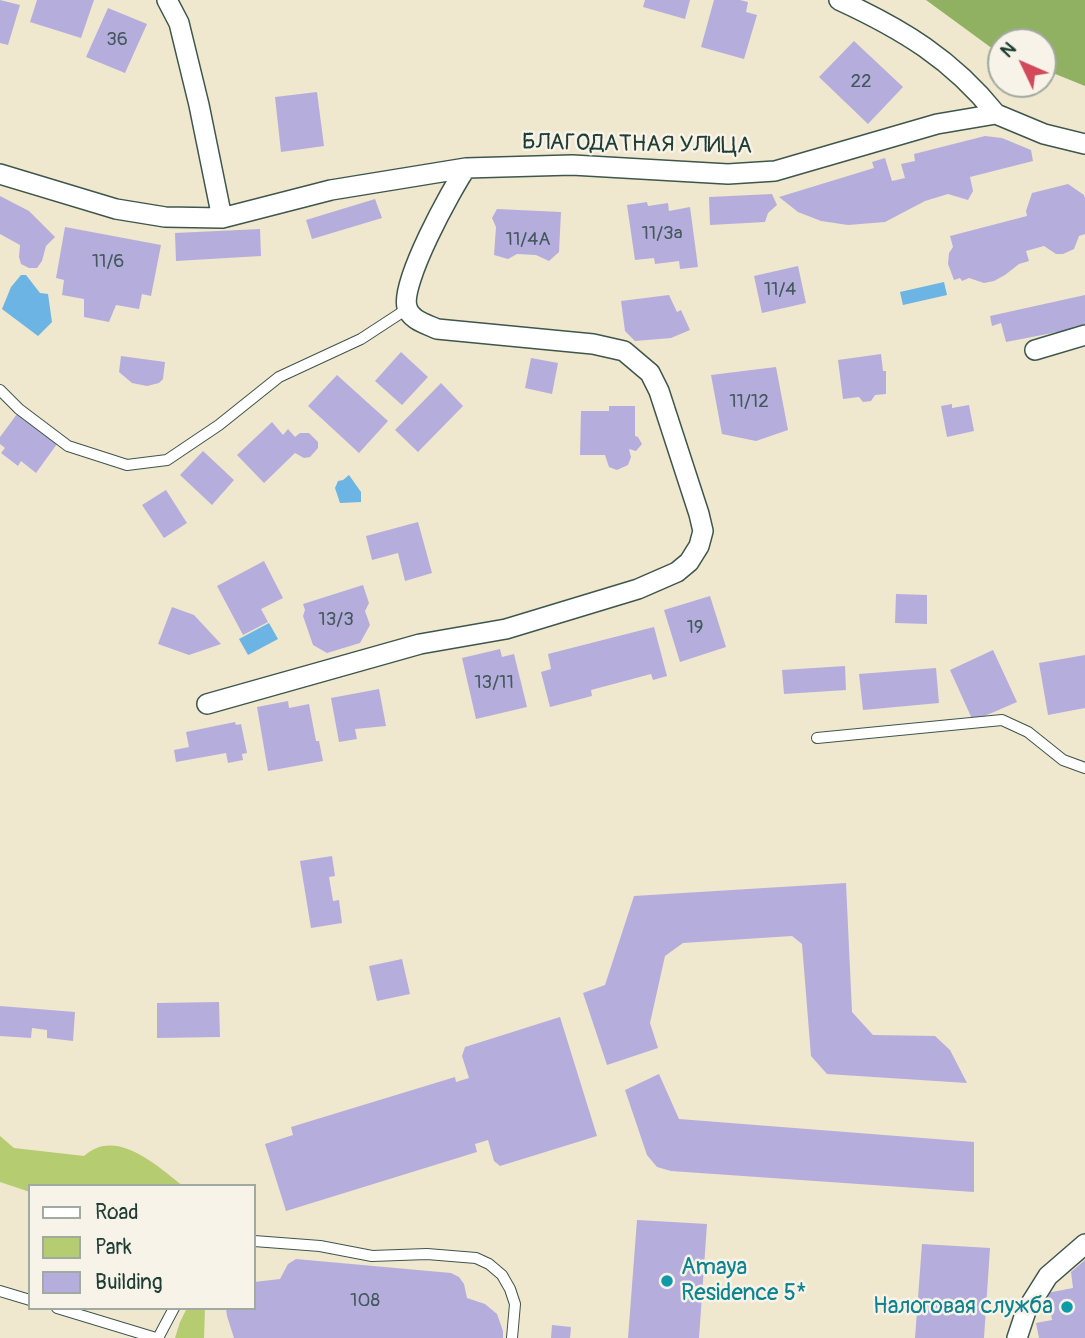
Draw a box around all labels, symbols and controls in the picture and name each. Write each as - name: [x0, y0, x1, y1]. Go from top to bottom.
- north arrow: [987, 28, 1057, 98]
- house number: 36: [106, 29, 128, 51]
- text: N: [995, 37, 1021, 63]
- house number: 22: [850, 71, 872, 93]
- street label: БЛАГОДАТНАЯ УЛИЦА: [522, 129, 752, 161]
- house number: 11/3а: [641, 223, 683, 245]
- house number: 11/4А: [505, 229, 551, 251]
- house number: 11/6: [92, 251, 124, 273]
- house number: 11/4: [764, 279, 796, 301]
- house number: 11/12: [729, 391, 769, 413]
- house number: 13/3: [318, 609, 354, 631]
- house number: 19: [686, 617, 704, 639]
- house number: 13/11: [474, 672, 514, 694]
- legend: [28, 1184, 256, 1310]
- text: Road: [95, 1199, 139, 1226]
- text: Park: [95, 1234, 132, 1261]
- place label: Amaya Residence 5*: [681, 1254, 807, 1308]
- text: Building: [95, 1269, 162, 1296]
- marker: Amaya Residence 5*: [659, 1273, 675, 1289]
- house number: 108: [350, 1290, 380, 1312]
- place label: Налоговая служба: [873, 1293, 1053, 1321]
- marker: Налоговая служба: [1059, 1299, 1075, 1315]

